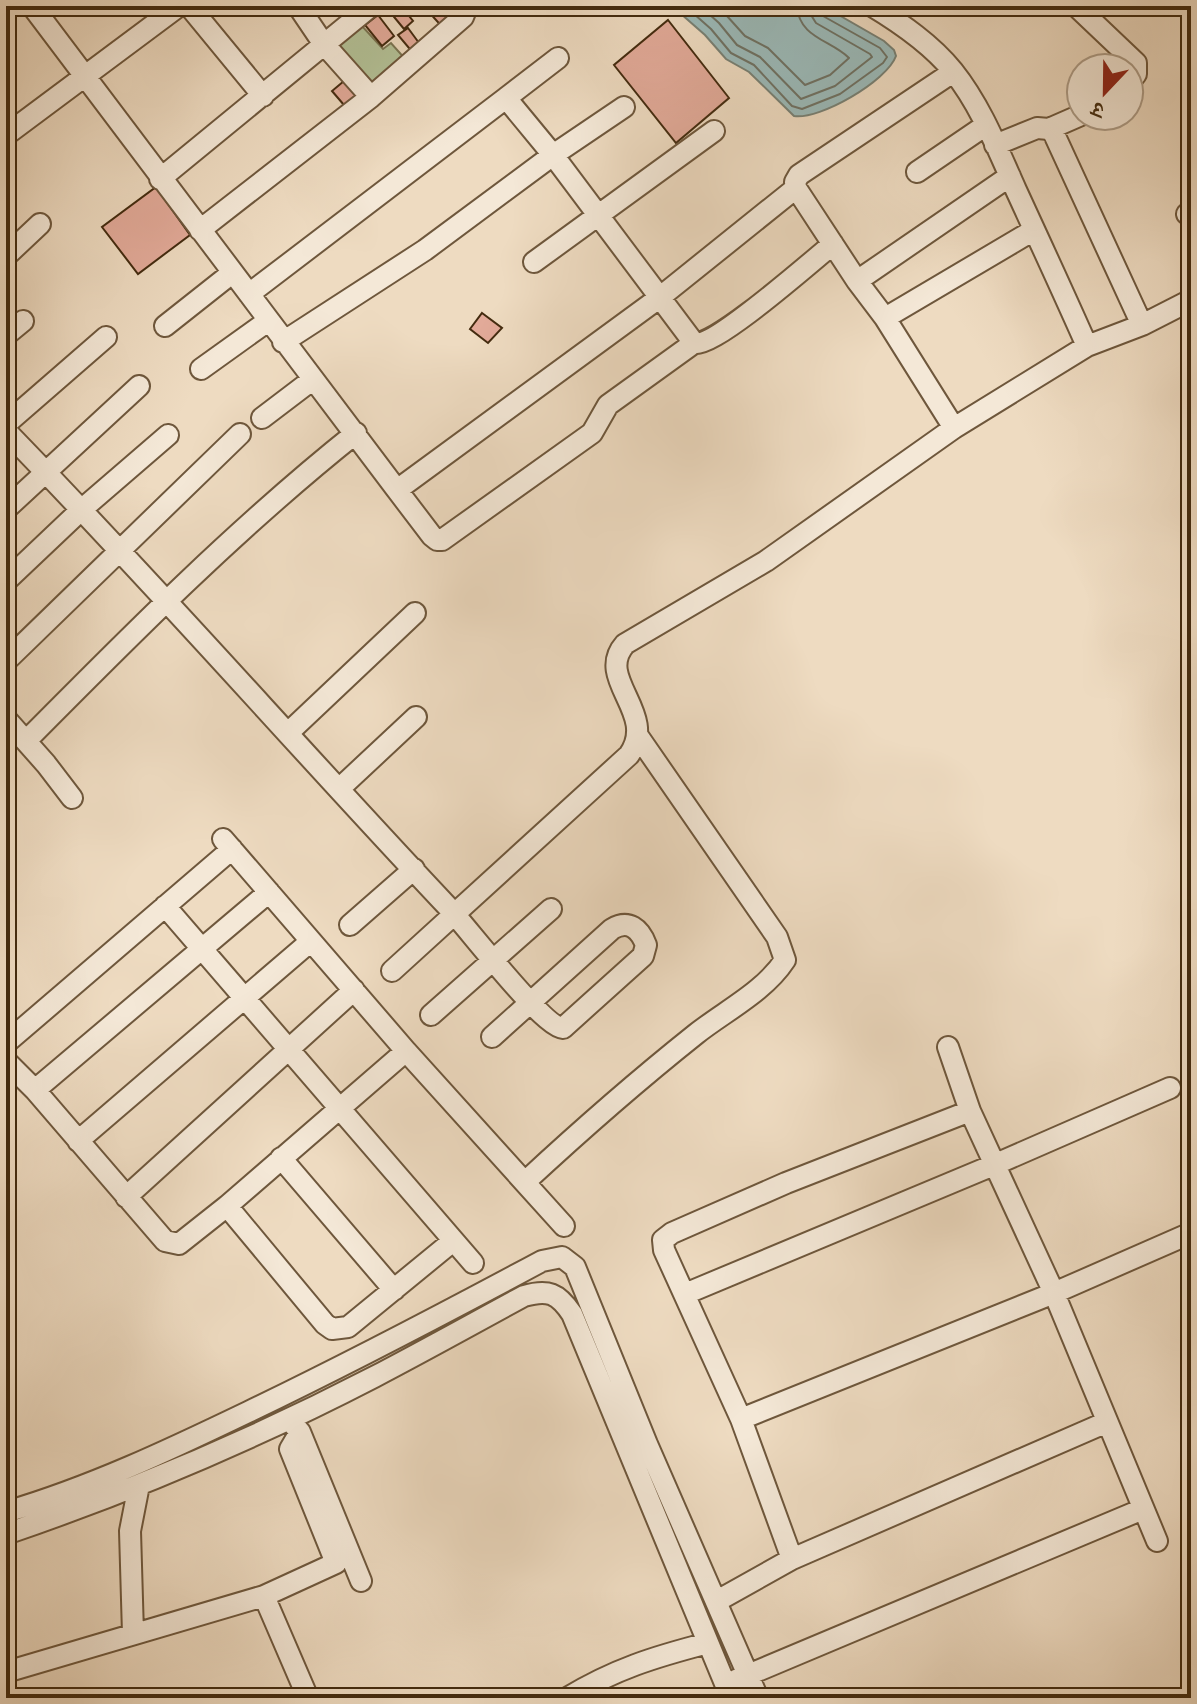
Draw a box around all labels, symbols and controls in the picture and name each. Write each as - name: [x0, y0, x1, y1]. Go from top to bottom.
- north arrow: [1065, 52, 1145, 132]
- text: उ: [1085, 93, 1111, 126]

